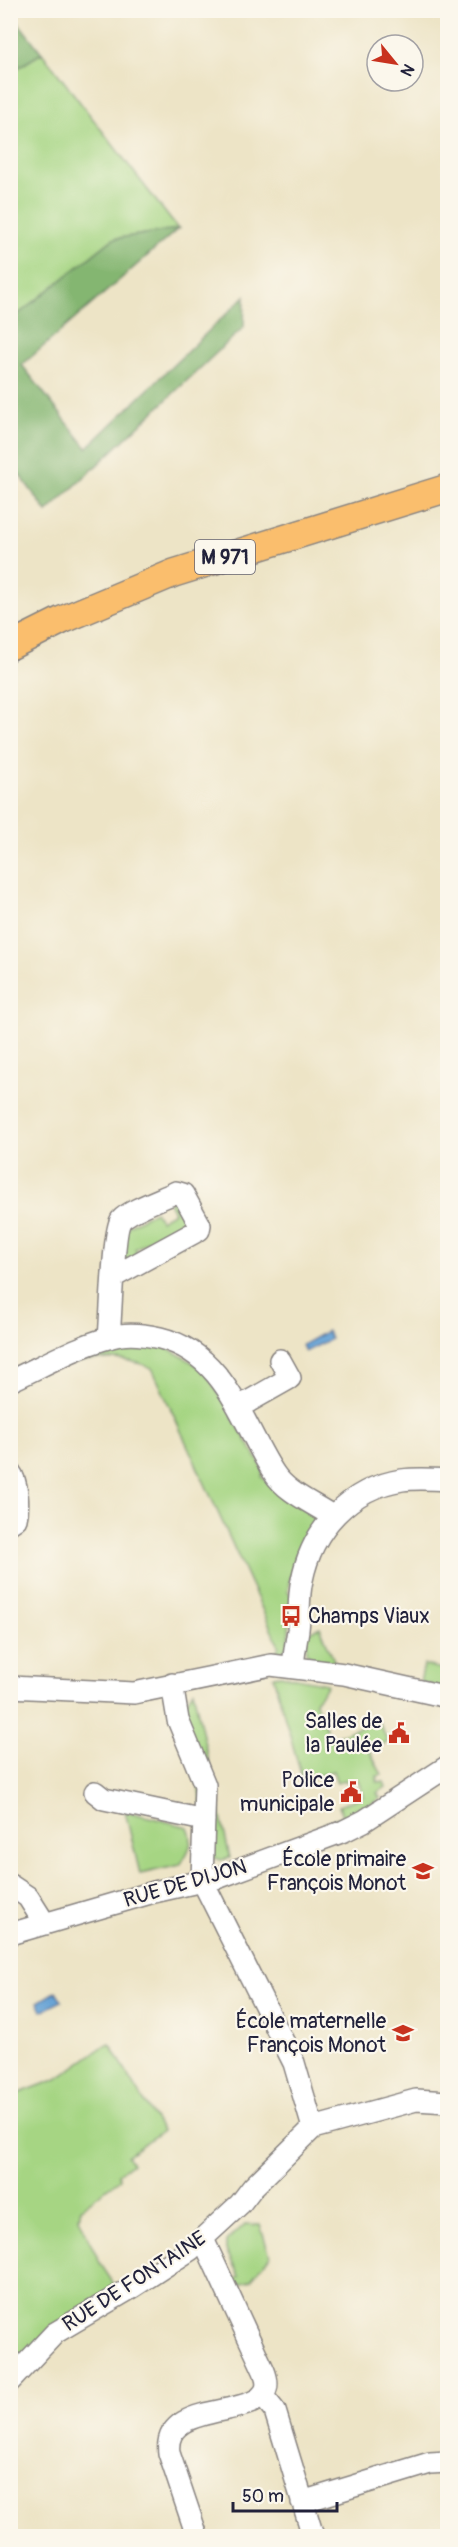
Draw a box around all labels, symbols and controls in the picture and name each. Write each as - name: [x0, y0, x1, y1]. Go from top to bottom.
- north arrow: [365, 33, 425, 93]
- text: N: [396, 60, 418, 80]
- road number: M 971: [195, 540, 255, 574]
- place label: Champs Viaux: [308, 1603, 430, 1630]
- bus stop icon: Champs Viaux: [279, 1604, 303, 1628]
- place label: Salles de la Paulée: [305, 1708, 383, 1759]
- public building icon: Salles de la Paulée: [387, 1721, 411, 1745]
- place label: Police municipale: [240, 1767, 335, 1818]
- public building icon: Police municipale: [339, 1780, 363, 1804]
- place label: École primaire François Monot: [267, 1846, 407, 1897]
- street label: RUE DE DIJON: [120, 1853, 250, 1914]
- school or university icon: École primaire François Monot: [411, 1859, 435, 1883]
- place label: École maternelle François Monot: [236, 2008, 387, 2059]
- school or university icon: École maternelle François Monot: [391, 2021, 415, 2045]
- street label: RUE DE FONTAINE: [57, 2225, 211, 2338]
- scale bar: [233, 2475, 336, 2513]
- text: 50 m: [242, 2485, 284, 2508]

